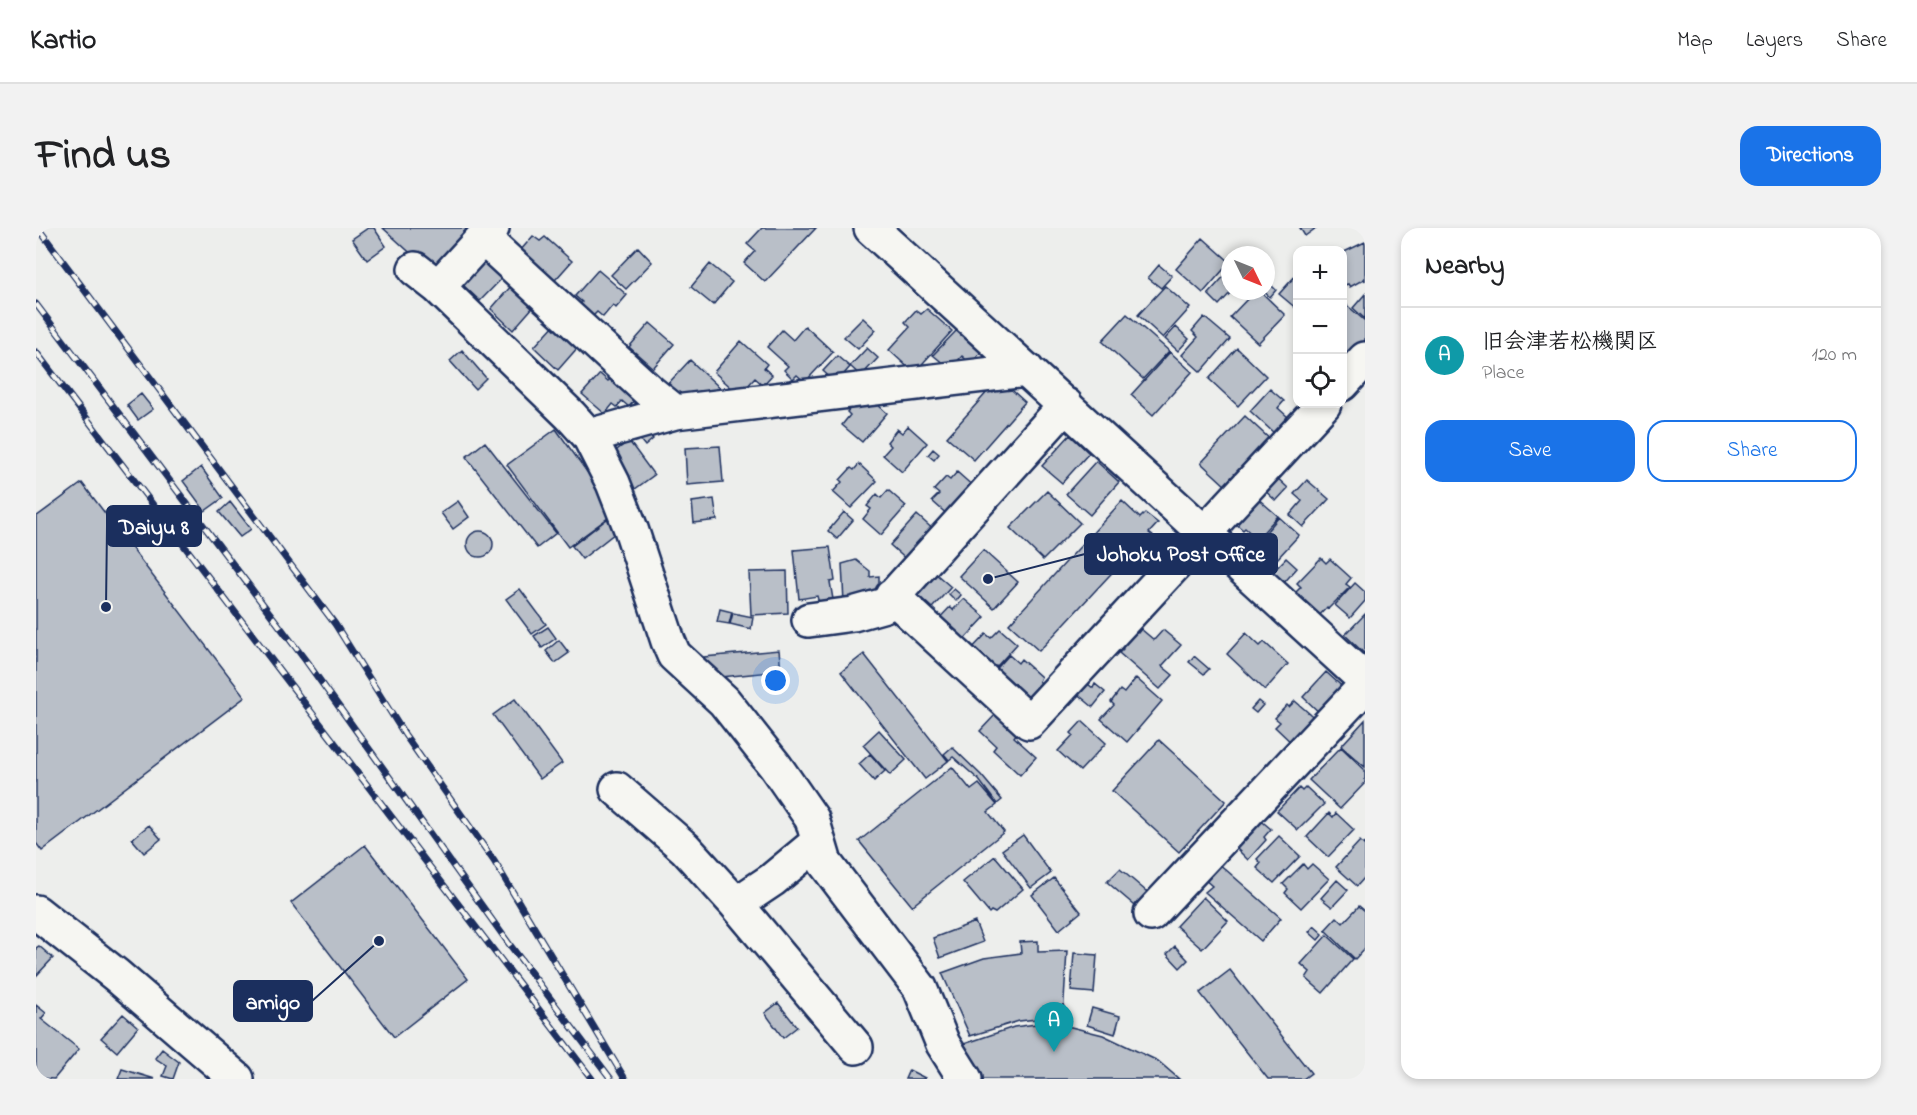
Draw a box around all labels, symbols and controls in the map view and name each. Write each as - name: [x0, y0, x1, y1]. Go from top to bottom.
- text: Kartio: [30, 21, 96, 62]
- text: Map: [1677, 26, 1713, 56]
- text: Layers: [1746, 26, 1803, 56]
- text: Share: [1836, 26, 1887, 56]
- text: Find us: [36, 126, 171, 187]
- button: Directions: [1740, 126, 1881, 186]
- north arrow: [1221, 246, 1275, 300]
- map controls: [1293, 246, 1347, 408]
- button: +: [1293, 246, 1347, 300]
- text: Nearby: [1425, 248, 1504, 286]
- button: −: [1293, 300, 1347, 354]
- text: 旧会津若松機関区: [1482, 327, 1658, 359]
- text: A: [1438, 341, 1451, 370]
- text: 120 m: [1812, 341, 1857, 370]
- button: locate: [1293, 354, 1347, 408]
- text: Place: [1482, 359, 1524, 388]
- button: Save: [1425, 420, 1635, 482]
- button: Share: [1647, 420, 1857, 482]
- callout: Daiyu 8: [107, 506, 201, 546]
- text: Daiyu 8: [118, 513, 190, 546]
- callout: Johoku Post Office: [1085, 534, 1277, 574]
- text: Johoku Post Office: [1097, 540, 1266, 572]
- your location: [761, 666, 790, 695]
- callout: amigo: [234, 981, 312, 1021]
- text: amigo: [246, 988, 300, 1021]
- pin: A: [1034, 1002, 1074, 1052]

